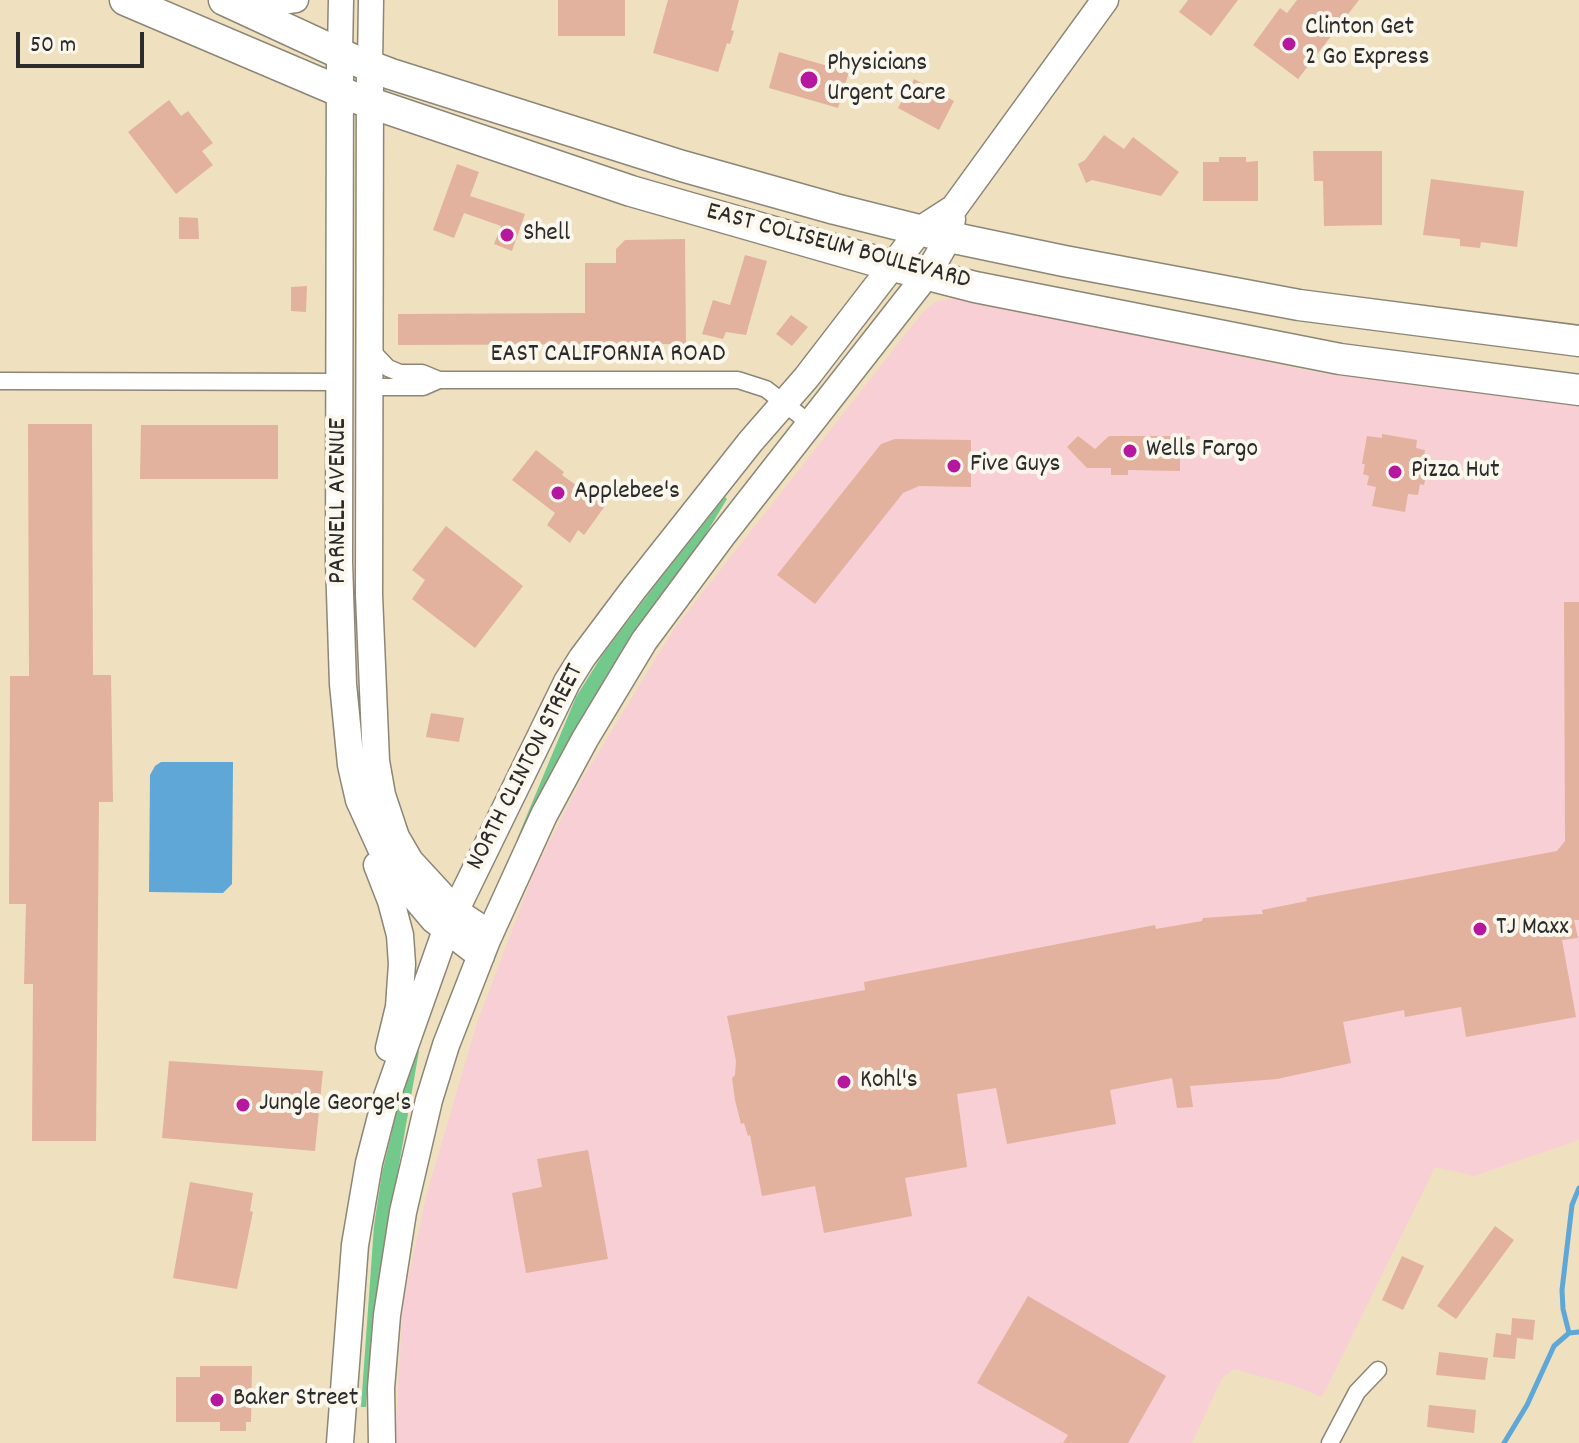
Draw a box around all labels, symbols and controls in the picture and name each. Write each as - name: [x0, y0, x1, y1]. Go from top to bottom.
- place label: Clinton Get 2 Go Express: [1305, 13, 1429, 74]
- scale bar: [20, 16, 148, 66]
- text: 50 m: [30, 29, 76, 63]
- marker: Clinton Get 2 Go Express: [1280, 35, 1298, 53]
- place label: Physicians Urgent Care: [827, 49, 946, 110]
- marker: Physicians Urgent Care: [798, 69, 820, 91]
- street label: EAST COLISEUM BOULEVARD: [702, 198, 974, 298]
- place label: Shell: [523, 219, 570, 251]
- marker: Shell: [498, 226, 516, 244]
- street label: EAST CALIFORNIA ROAD: [491, 340, 725, 372]
- street label: PARNELL AVENUE: [324, 418, 356, 584]
- place label: Wells Fargo: [1146, 435, 1258, 467]
- marker: Wells Fargo: [1121, 442, 1139, 460]
- place label: Five Guys: [970, 450, 1060, 482]
- place label: Pizza Hut: [1411, 456, 1500, 488]
- marker: Five Guys: [945, 457, 963, 475]
- marker: Pizza Hut: [1386, 463, 1404, 481]
- place label: Applebee's: [574, 477, 680, 509]
- marker: Applebee's: [549, 484, 567, 502]
- street label: NORTH CLINTON STREET: [462, 660, 592, 876]
- place label: TJ Maxx: [1496, 913, 1569, 945]
- marker: TJ Maxx: [1471, 920, 1489, 938]
- place label: Kohl's: [860, 1066, 918, 1098]
- marker: Kohl's: [835, 1073, 853, 1091]
- place label: Jungle George's: [259, 1089, 411, 1121]
- marker: Jungle George's: [234, 1096, 252, 1114]
- place label: Baker Street: [233, 1384, 358, 1416]
- marker: Baker Street: [208, 1391, 226, 1409]

